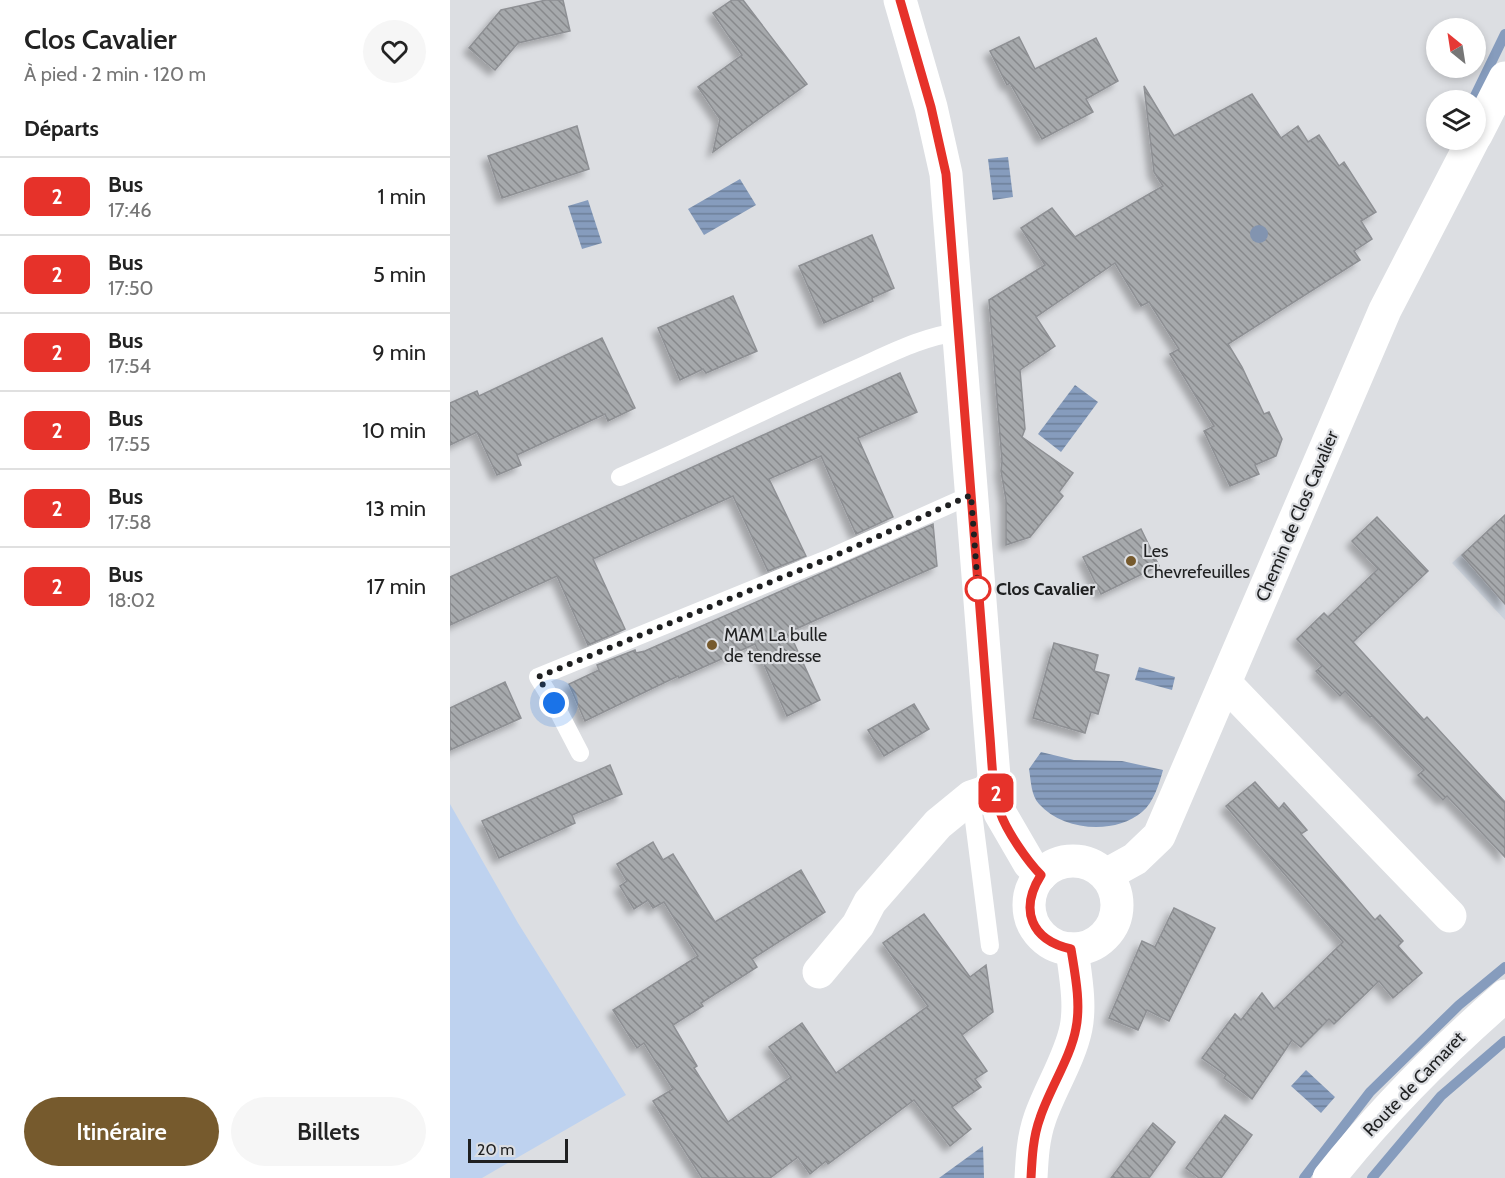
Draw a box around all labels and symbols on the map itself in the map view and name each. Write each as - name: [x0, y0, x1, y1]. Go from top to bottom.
- north arrow: [1426, 18, 1486, 78]
- street label: Chemin de Clos Cavalier: [1251, 427, 1343, 605]
- place label: Les Chevrefeuilles: [1143, 540, 1250, 583]
- marker: Les Chevrefeuilles: [1124, 554, 1138, 568]
- marker: Clos Cavalier: [965, 576, 991, 602]
- place label: Clos Cavalier: [996, 578, 1095, 600]
- place label: MAM La bulle de tendresse: [724, 624, 827, 667]
- marker: MAM La bulle de tendresse: [705, 638, 719, 652]
- your location: [539, 688, 569, 718]
- line badge: 2: [976, 774, 1016, 812]
- street label: Route de Camaret: [1358, 1027, 1470, 1141]
- scale bar: [468, 1136, 568, 1164]

